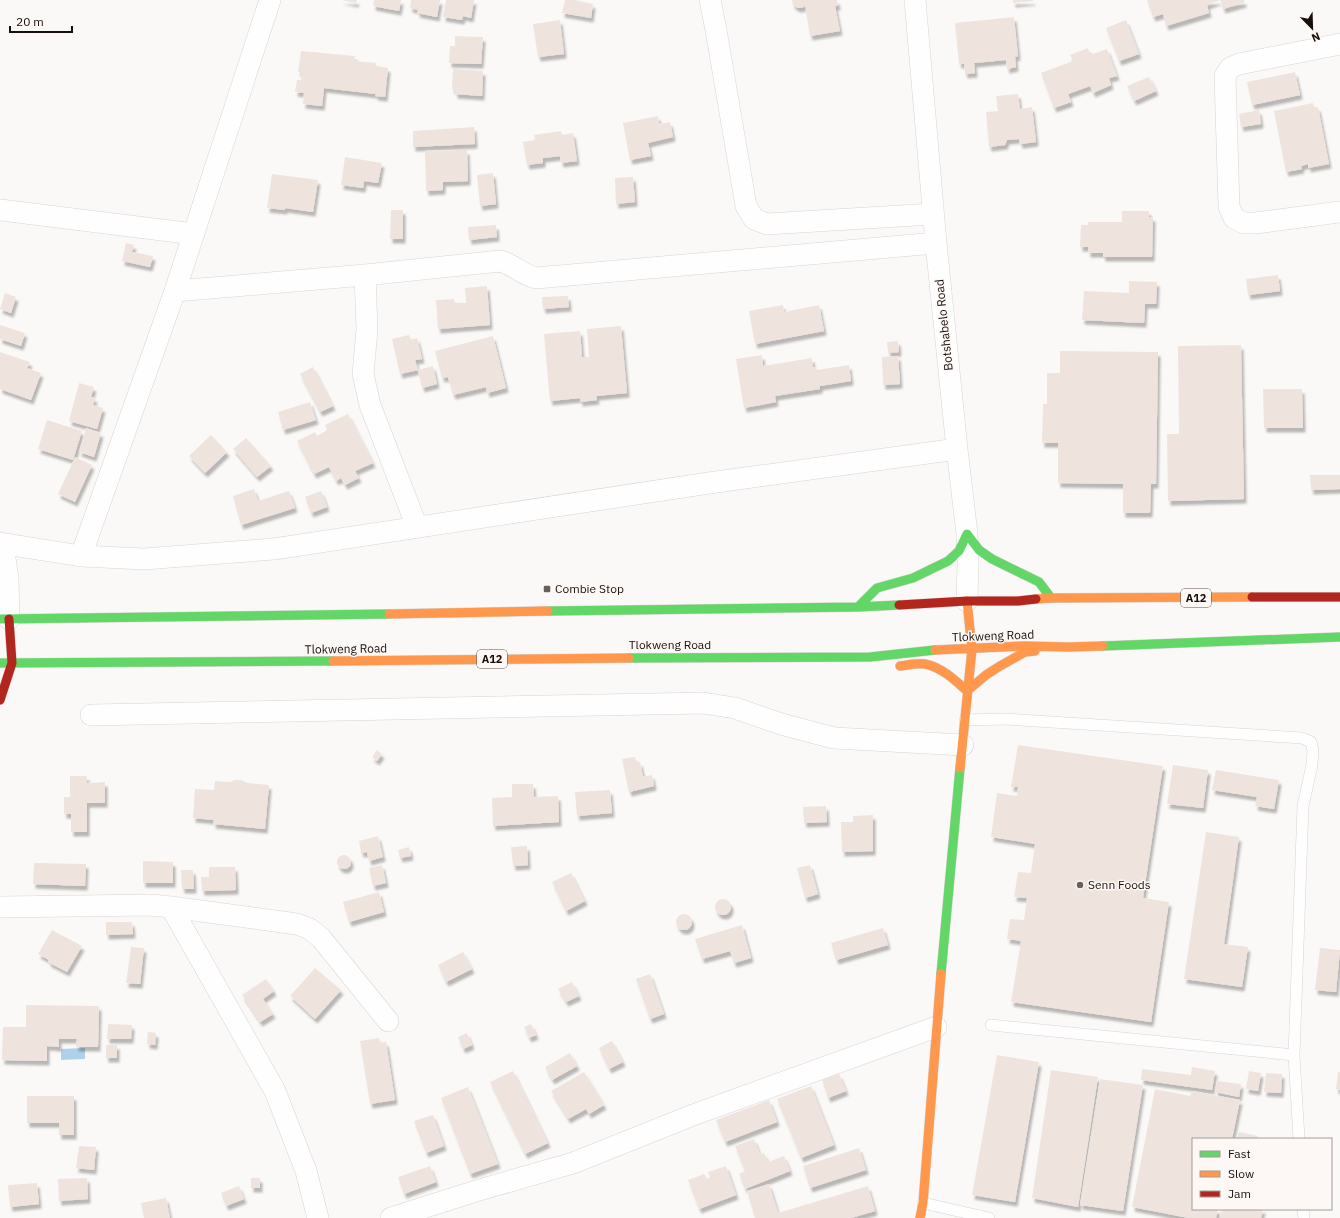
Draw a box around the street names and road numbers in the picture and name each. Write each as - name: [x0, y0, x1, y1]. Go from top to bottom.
- street label: Botshabelo Road: [931, 279, 956, 371]
- road number: A12: [1181, 589, 1211, 607]
- street label: Tlokweng Road: [951, 627, 1034, 644]
- street label: Tlokweng Road: [629, 637, 711, 652]
- street label: Tlokweng Road: [305, 640, 387, 657]
- road number: A12: [477, 650, 507, 668]

